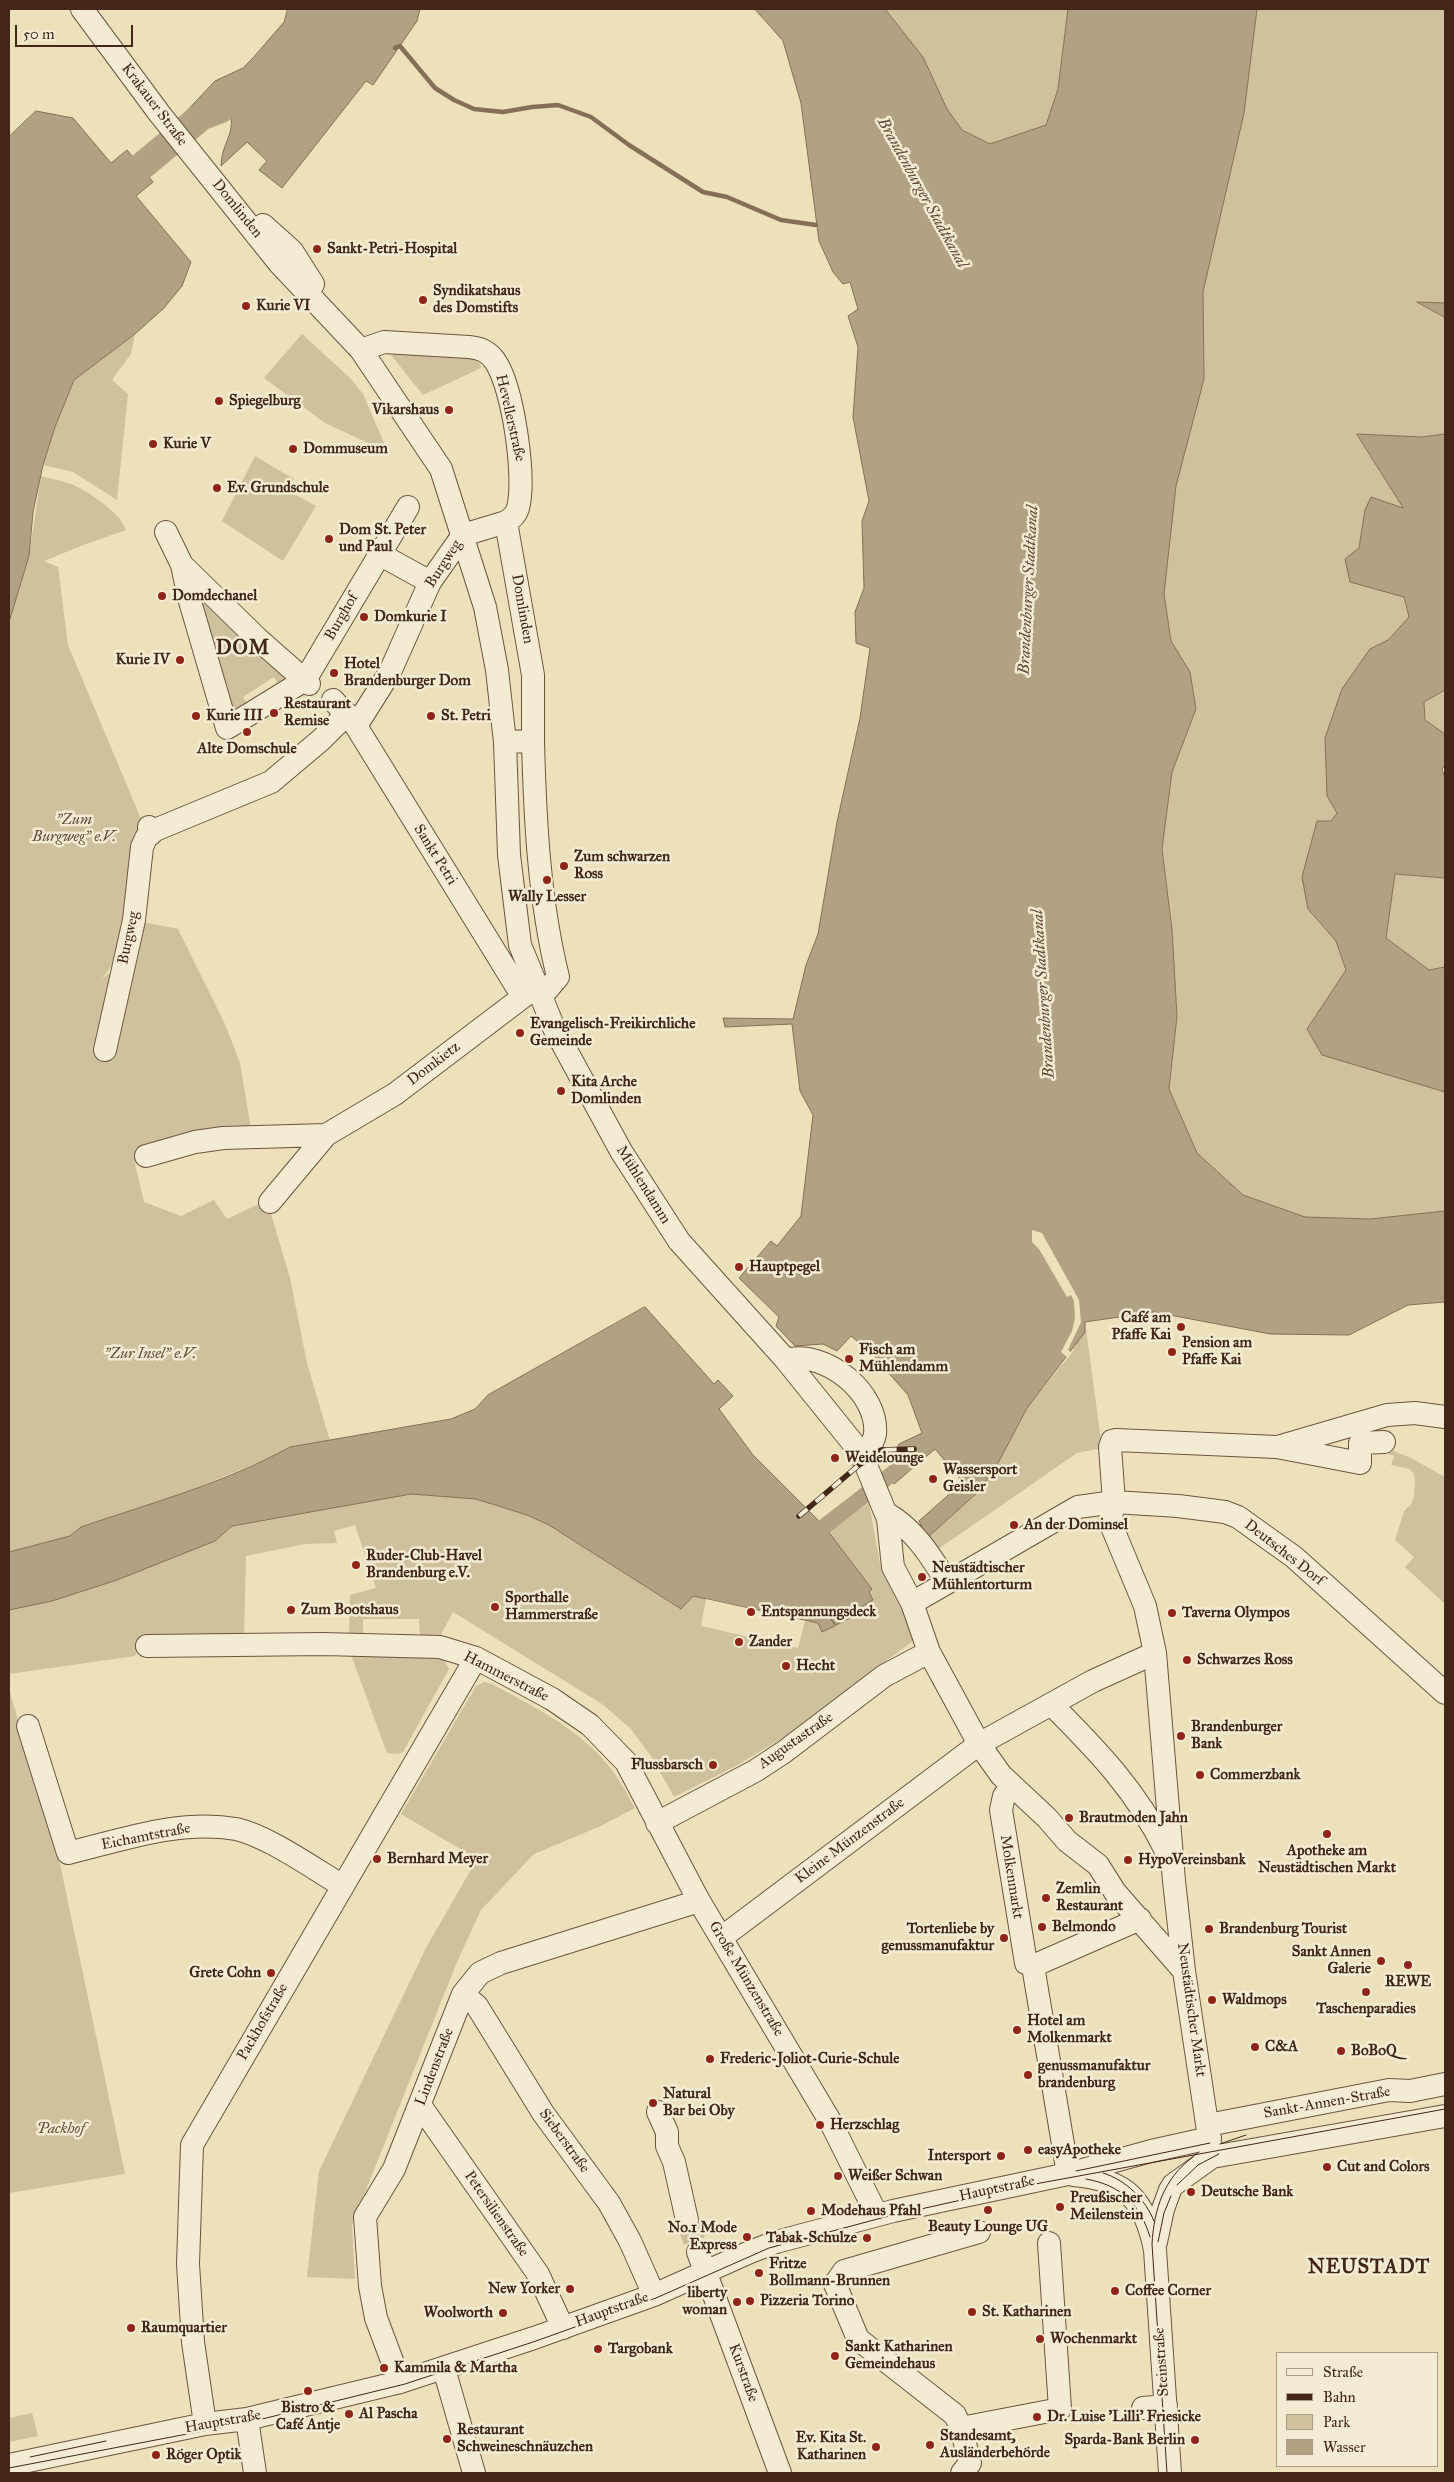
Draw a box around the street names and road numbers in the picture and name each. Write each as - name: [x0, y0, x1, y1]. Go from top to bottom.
- street label: Krakauer Straße: [117, 60, 191, 150]
- street label: Domlinden: [208, 176, 266, 242]
- street label: Hevellerstraße: [491, 373, 529, 463]
- street label: Burgweg: [422, 537, 466, 591]
- street label: Domlinden: [507, 573, 537, 645]
- street label: Burghof: [321, 590, 363, 644]
- street label: Sankt Petri: [409, 821, 461, 889]
- street label: Burgweg: [115, 910, 143, 966]
- street label: Domkietz: [404, 1038, 464, 1090]
- street label: Mühlendamm: [612, 1142, 674, 1228]
- street label: Deutsches Dorf: [1240, 1516, 1328, 1590]
- street label: Hammerstraße: [460, 1648, 552, 1706]
- street label: Augustastraße: [755, 1709, 837, 1773]
- street label: Kleine Münzenstraße: [792, 1794, 908, 1888]
- street label: Eichamtstraße: [100, 1820, 192, 1854]
- street label: Molkenmarkt: [995, 1834, 1027, 1920]
- street label: Große Münzenstraße: [705, 1918, 787, 2040]
- street label: Neustädtischer Markt: [1173, 1942, 1209, 2078]
- street label: Packhofstraße: [234, 1980, 292, 2064]
- street label: Lindenstraße: [412, 2026, 458, 2108]
- street label: Sankt-Annen-Straße: [1262, 2083, 1392, 2123]
- street label: Sieberstraße: [535, 2105, 593, 2177]
- street label: Petersilienstraße: [460, 2168, 532, 2260]
- street label: Hauptstraße: [958, 2172, 1036, 2206]
- street label: Hauptstraße: [573, 2288, 651, 2332]
- street label: Steinstraße: [1151, 2327, 1173, 2397]
- street label: Kurstraße: [724, 2341, 762, 2405]
- street label: Hauptstraße: [184, 2406, 262, 2438]

